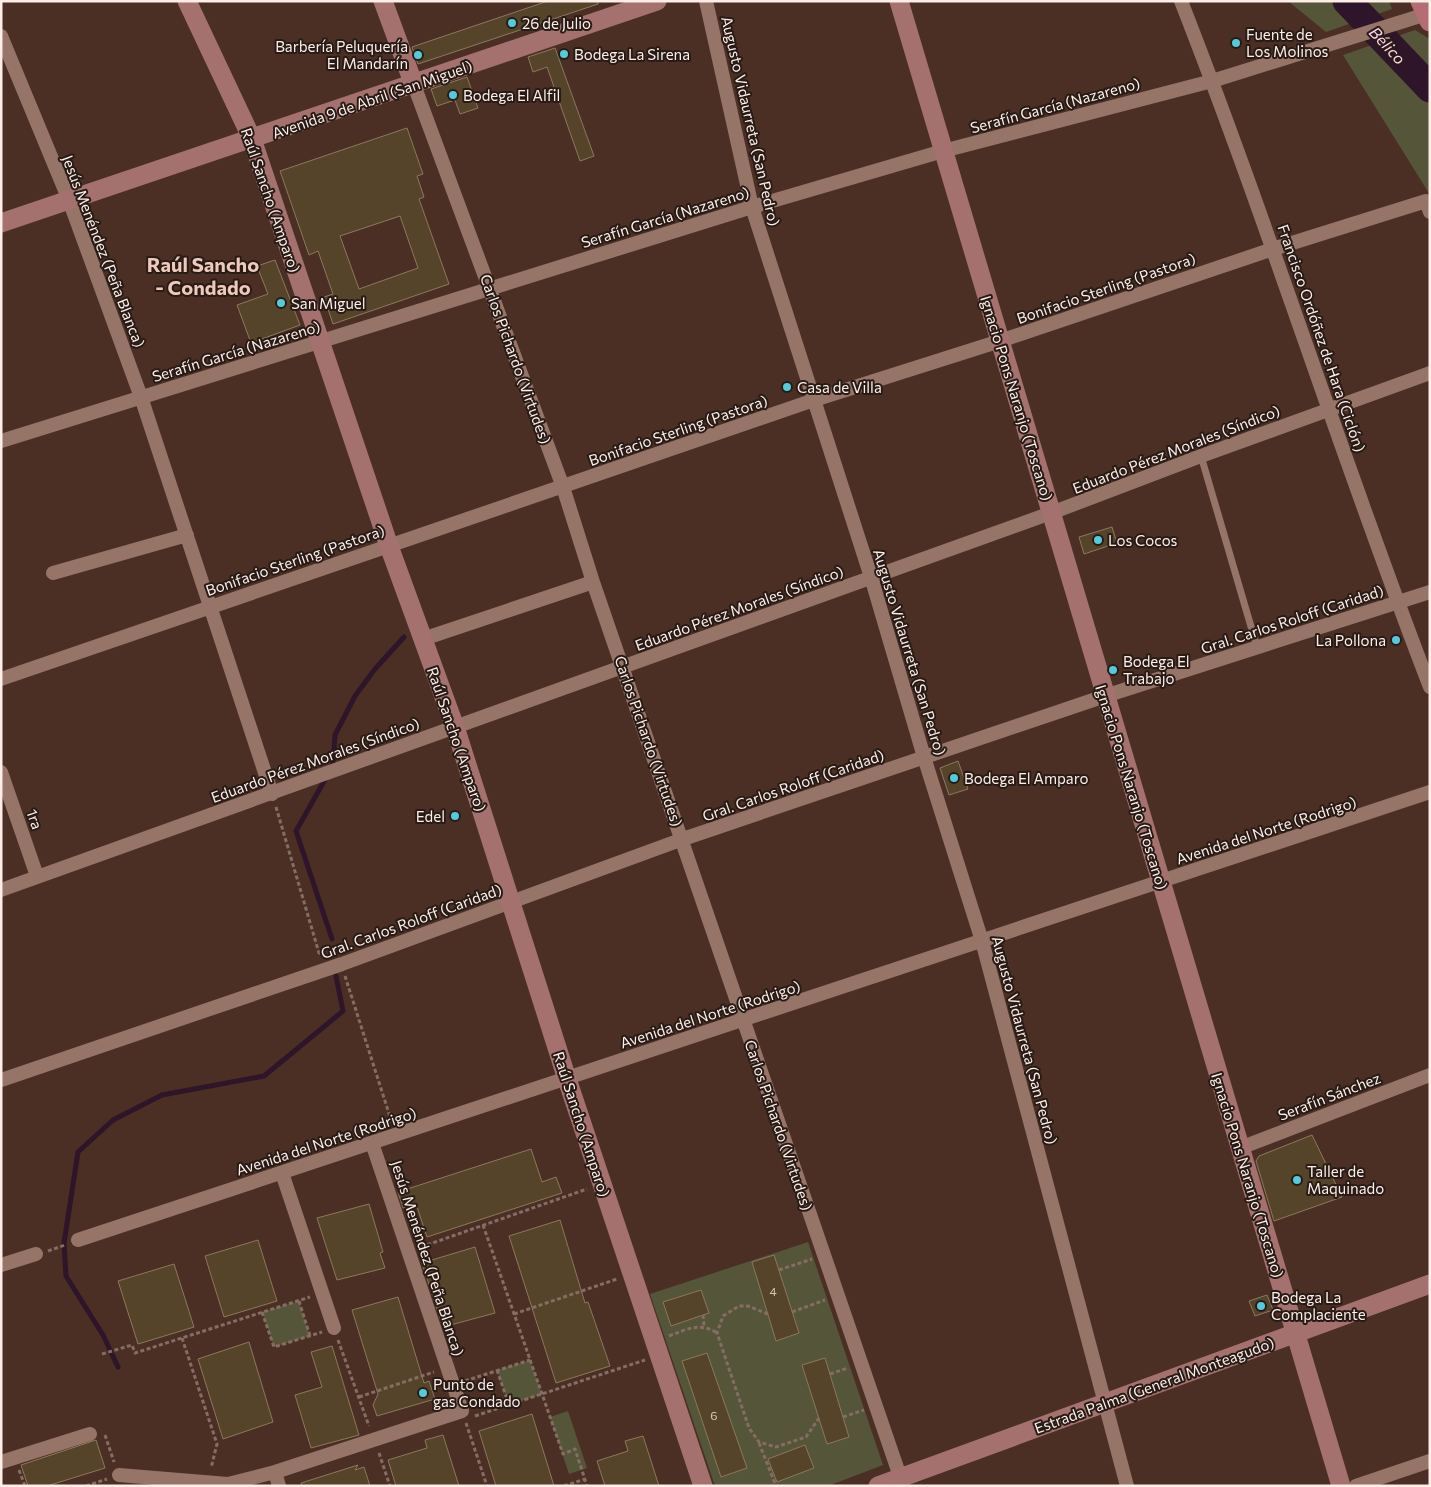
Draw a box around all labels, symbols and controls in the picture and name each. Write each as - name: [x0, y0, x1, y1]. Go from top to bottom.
- place label: 26 de Julio: [522, 14, 591, 32]
- street label: Augusto Vidaurreta (San Pedro): [718, 14, 784, 228]
- marker: 26 de Julio: [506, 17, 518, 29]
- water label: Bélico: [1366, 22, 1410, 68]
- place label: Fuente de Los Molinos: [1246, 25, 1328, 60]
- place label: Barbería Peluquería El Mandarín: [275, 37, 408, 72]
- marker: Fuente de Los Molinos: [1230, 37, 1242, 49]
- place label: Bodega La Sirena: [574, 45, 690, 63]
- marker: Bodega La Sirena: [558, 48, 570, 60]
- marker: Barbería Peluquería El Mandarín: [412, 49, 424, 61]
- street label: Avenida 9 de Abril (San Miguel): [270, 56, 474, 142]
- street label: Serafín García (Nazareno): [968, 74, 1142, 136]
- place label: Bodega El Alfil: [463, 86, 560, 104]
- marker: Bodega El Alfil: [447, 89, 459, 101]
- street label: Raúl Sancho (Amparo): [238, 125, 304, 275]
- street label: Jesús Menéndez (Peña Blanca): [59, 152, 149, 350]
- street label: Serafín García (Nazareno): [579, 183, 751, 251]
- street label: Francisco Ordóñez de Hara (Ciclón): [1275, 222, 1369, 454]
- street label: Bonifacio Sterling (Pastora): [1014, 249, 1198, 327]
- district label: Raúl Sancho - Condado: [147, 252, 259, 299]
- street label: Carlos Pichardo (Virtudes): [477, 272, 555, 446]
- street label: Ignacio Pons Naranjo (Toscano): [977, 293, 1057, 503]
- place label: San Miguel: [291, 294, 366, 312]
- marker: San Miguel: [275, 297, 287, 309]
- street label: Serafín García (Nazareno): [150, 317, 322, 385]
- place label: Casa de Villa: [797, 378, 882, 396]
- marker: Casa de Villa: [781, 381, 793, 393]
- street label: Bonifacio Sterling (Pastora): [586, 391, 770, 469]
- street label: Eduardo Pérez Morales (Síndico): [1070, 401, 1282, 497]
- street label: Bonifacio Sterling (Pastora): [203, 521, 387, 599]
- place label: Los Cocos: [1108, 531, 1178, 549]
- marker: Los Cocos: [1092, 534, 1104, 546]
- street label: Augusto Vidaurreta (San Pedro): [870, 547, 950, 757]
- street label: Eduardo Pérez Morales (Síndico): [632, 562, 846, 654]
- street label: Gral. Carlos Roloff (Caridad): [1198, 581, 1386, 657]
- place label: La Pollona: [1316, 631, 1386, 649]
- marker: La Pollona: [1390, 634, 1402, 646]
- place label: Bodega El Trabajo: [1123, 652, 1190, 687]
- street label: Carlos Pichardo (Virtudes): [611, 653, 687, 829]
- street label: Raúl Sancho (Amparo): [424, 664, 490, 814]
- marker: Bodega El Trabajo: [1107, 664, 1119, 676]
- street label: Ignacio Pons Naranjo (Toscano): [1092, 682, 1172, 892]
- street label: Eduardo Pérez Morales (Síndico): [208, 714, 422, 806]
- street label: Gral. Carlos Roloff (Caridad): [700, 745, 886, 825]
- place label: Bodega El Amparo: [964, 769, 1088, 787]
- marker: Bodega El Amparo: [948, 772, 960, 784]
- street label: Avenida del Norte (Rodrigo): [1174, 792, 1358, 868]
- street label: 1ra: [23, 807, 47, 831]
- place label: Edel: [416, 807, 445, 825]
- marker: Edel: [449, 810, 461, 822]
- street label: Gral. Carlos Roloff (Caridad): [318, 880, 504, 962]
- street label: Augusto Vidaurreta (San Pedro): [989, 934, 1061, 1146]
- street label: Avenida del Norte (Rodrigo): [618, 976, 802, 1052]
- street label: Carlos Pichardo (Virtudes): [741, 1037, 817, 1213]
- street label: Raúl Sancho (Amparo): [550, 1049, 614, 1199]
- street label: Serafín Sánchez: [1275, 1068, 1383, 1124]
- street label: Ignacio Pons Naranjo (Toscano): [1208, 1070, 1288, 1280]
- street label: Avenida del Norte (Rodrigo): [234, 1103, 418, 1179]
- street label: Jesús Menéndez (Peña Blanca): [388, 1158, 468, 1358]
- place label: Taller de Maquinado: [1307, 1162, 1384, 1197]
- marker: Taller de Maquinado: [1291, 1174, 1303, 1186]
- house number: 4: [769, 1284, 777, 1298]
- place label: Bodega La Complaciente: [1271, 1288, 1366, 1323]
- marker: Bodega La Complaciente: [1255, 1300, 1267, 1312]
- street label: Estrada Palma (General Monteagudo): [1032, 1333, 1276, 1437]
- place label: Punto de gas Condado: [433, 1375, 521, 1410]
- marker: Punto de gas Condado: [417, 1387, 429, 1399]
- house number: 6: [710, 1408, 718, 1422]

